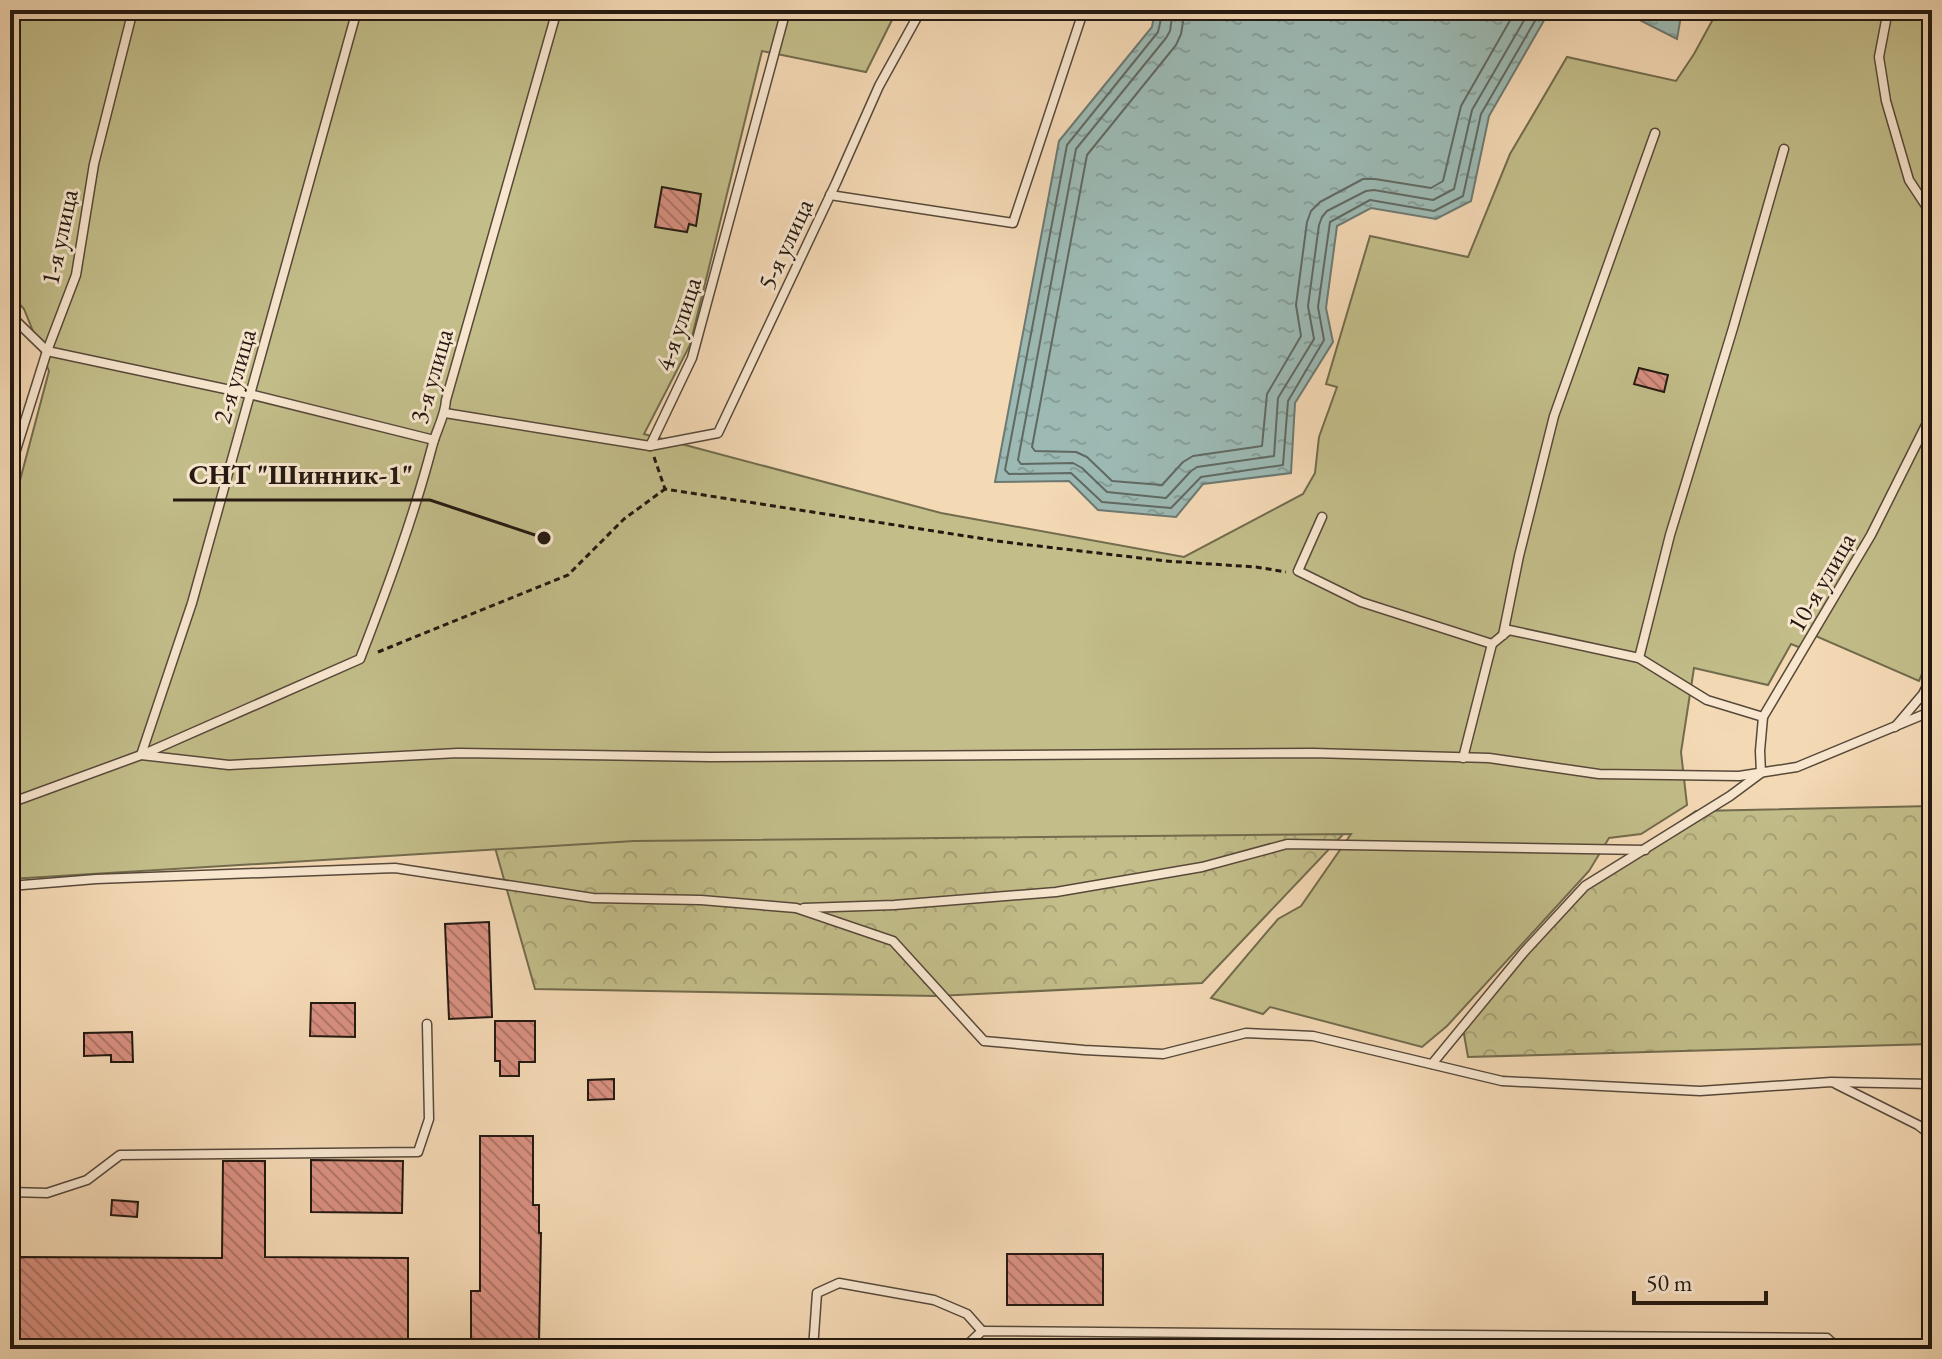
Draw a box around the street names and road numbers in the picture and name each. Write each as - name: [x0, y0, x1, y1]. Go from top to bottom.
- street label: 1-я улица: [32, 185, 86, 288]
- street label: 5-я улица: [749, 192, 821, 295]
- street label: 4-я улица: [647, 272, 709, 375]
- street label: 2-я улица: [204, 324, 264, 427]
- street label: 3-я улица: [401, 324, 461, 427]
- street label: 10-я улица: [1779, 525, 1863, 638]

